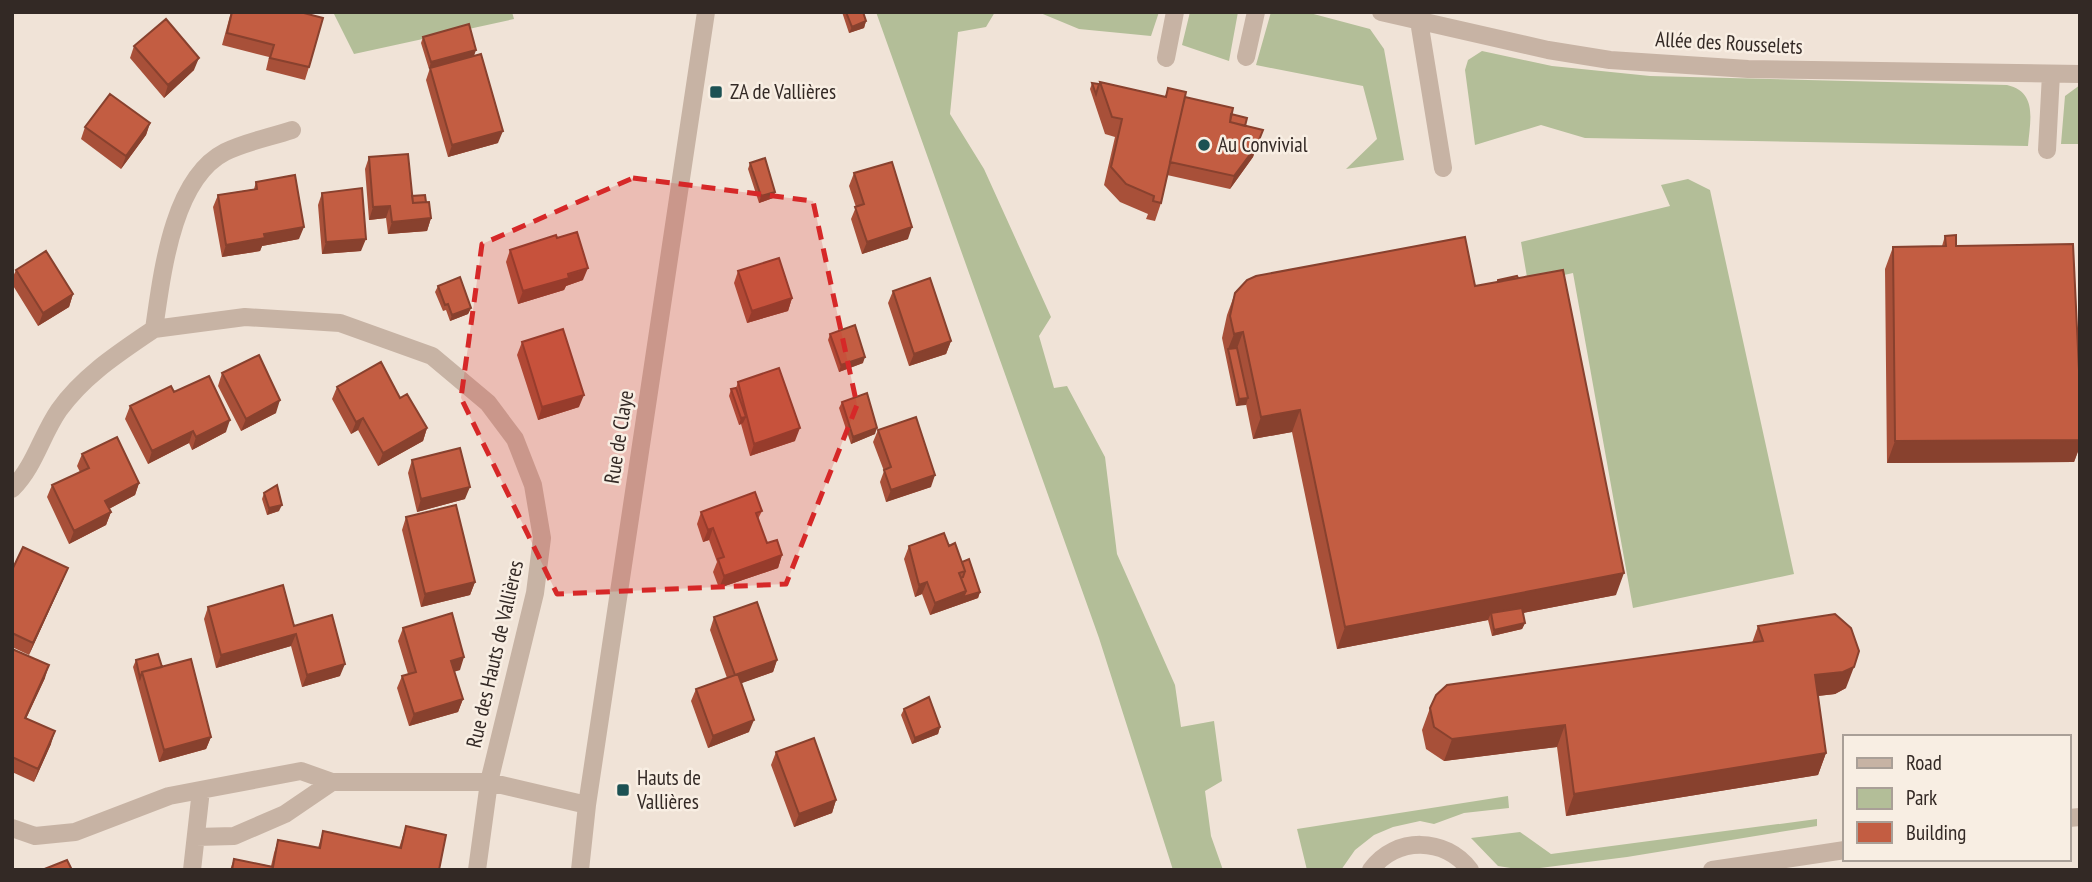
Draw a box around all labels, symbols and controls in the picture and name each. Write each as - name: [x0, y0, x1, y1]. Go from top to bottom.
- street label: Allée des Rousselets: [1655, 25, 1803, 60]
- place label: ZA de Vallières: [730, 78, 836, 105]
- marker: ZA de Vallières: [708, 84, 724, 100]
- place label: Au Convivial: [1218, 131, 1308, 158]
- marker: Au Convivial: [1196, 137, 1212, 153]
- street label: Rue de Claye: [598, 388, 639, 485]
- street label: Rue des Hauts de Vallières: [460, 558, 529, 750]
- legend: [1843, 735, 2071, 861]
- text: Road: [1906, 749, 1942, 776]
- place label: Hauts de Vallières: [636, 764, 701, 815]
- marker: Hauts de Vallières: [615, 782, 631, 798]
- text: Park: [1906, 784, 1937, 811]
- text: Building: [1906, 819, 1966, 846]

